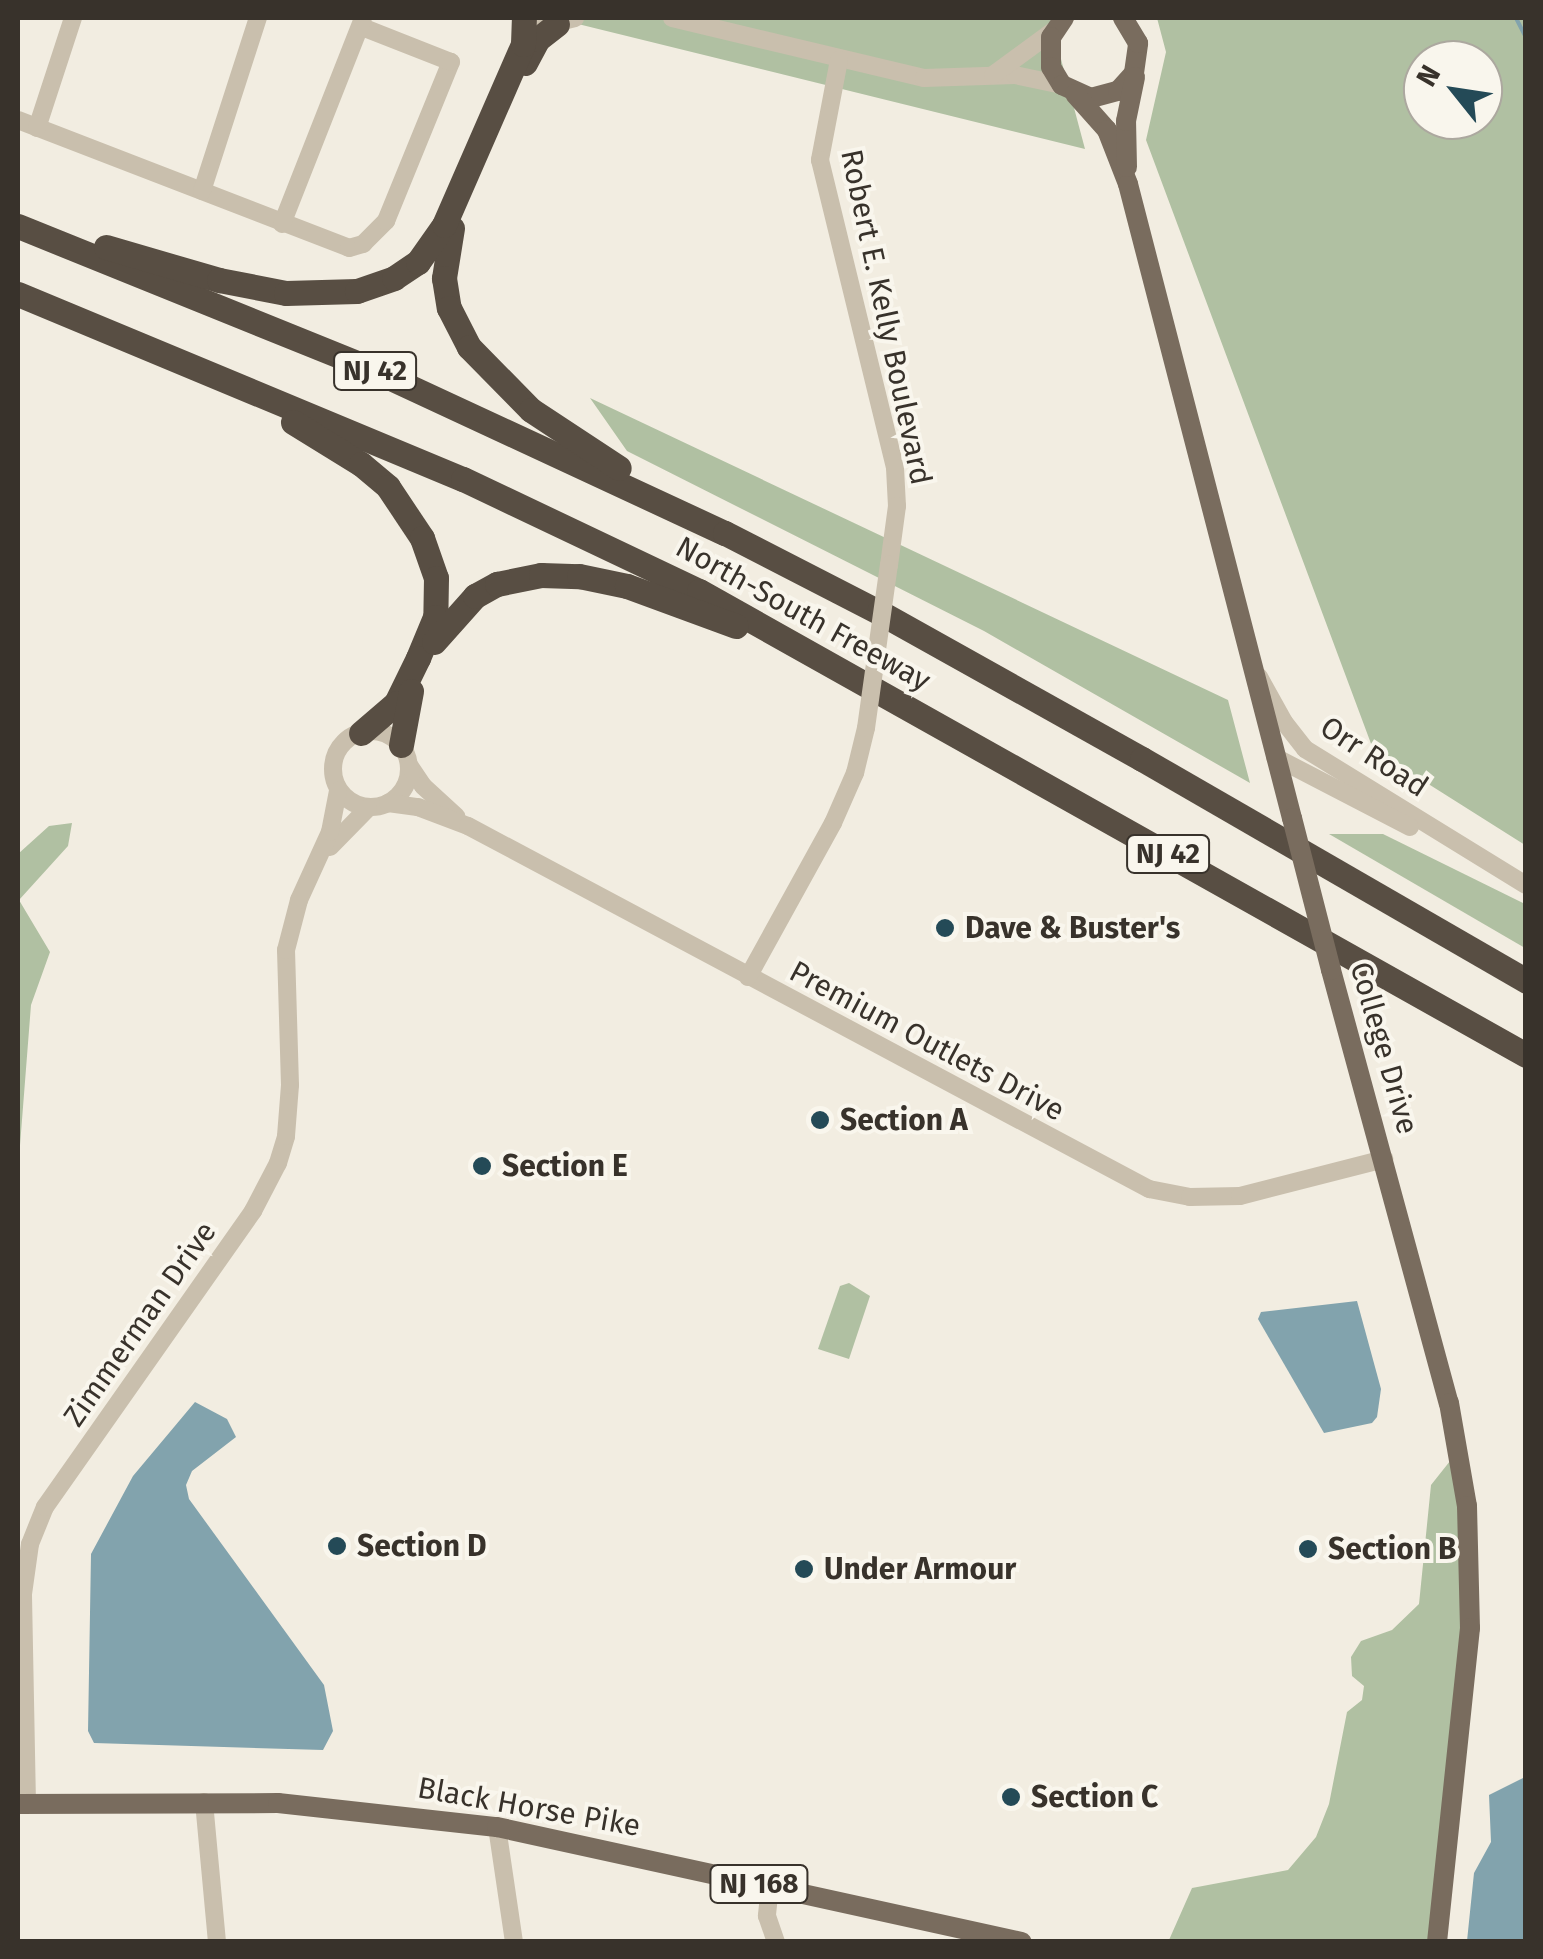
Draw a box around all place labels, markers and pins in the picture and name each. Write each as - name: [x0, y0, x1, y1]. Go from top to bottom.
- place label: Dave & Buster's: [965, 910, 1180, 946]
- marker: Dave & Buster's: [934, 917, 956, 939]
- place label: Section A: [840, 1102, 968, 1138]
- marker: Section A: [809, 1109, 831, 1131]
- place label: Section E: [502, 1148, 628, 1184]
- marker: Section E: [471, 1155, 493, 1177]
- place label: Section D: [357, 1528, 487, 1564]
- place label: Section B: [1328, 1531, 1457, 1567]
- marker: Section D: [326, 1535, 348, 1557]
- marker: Section B: [1297, 1538, 1319, 1560]
- place label: Under Armour: [824, 1551, 1016, 1587]
- marker: Under Armour: [793, 1558, 815, 1580]
- place label: Section C: [1031, 1779, 1158, 1815]
- marker: Section C: [1000, 1786, 1022, 1808]

